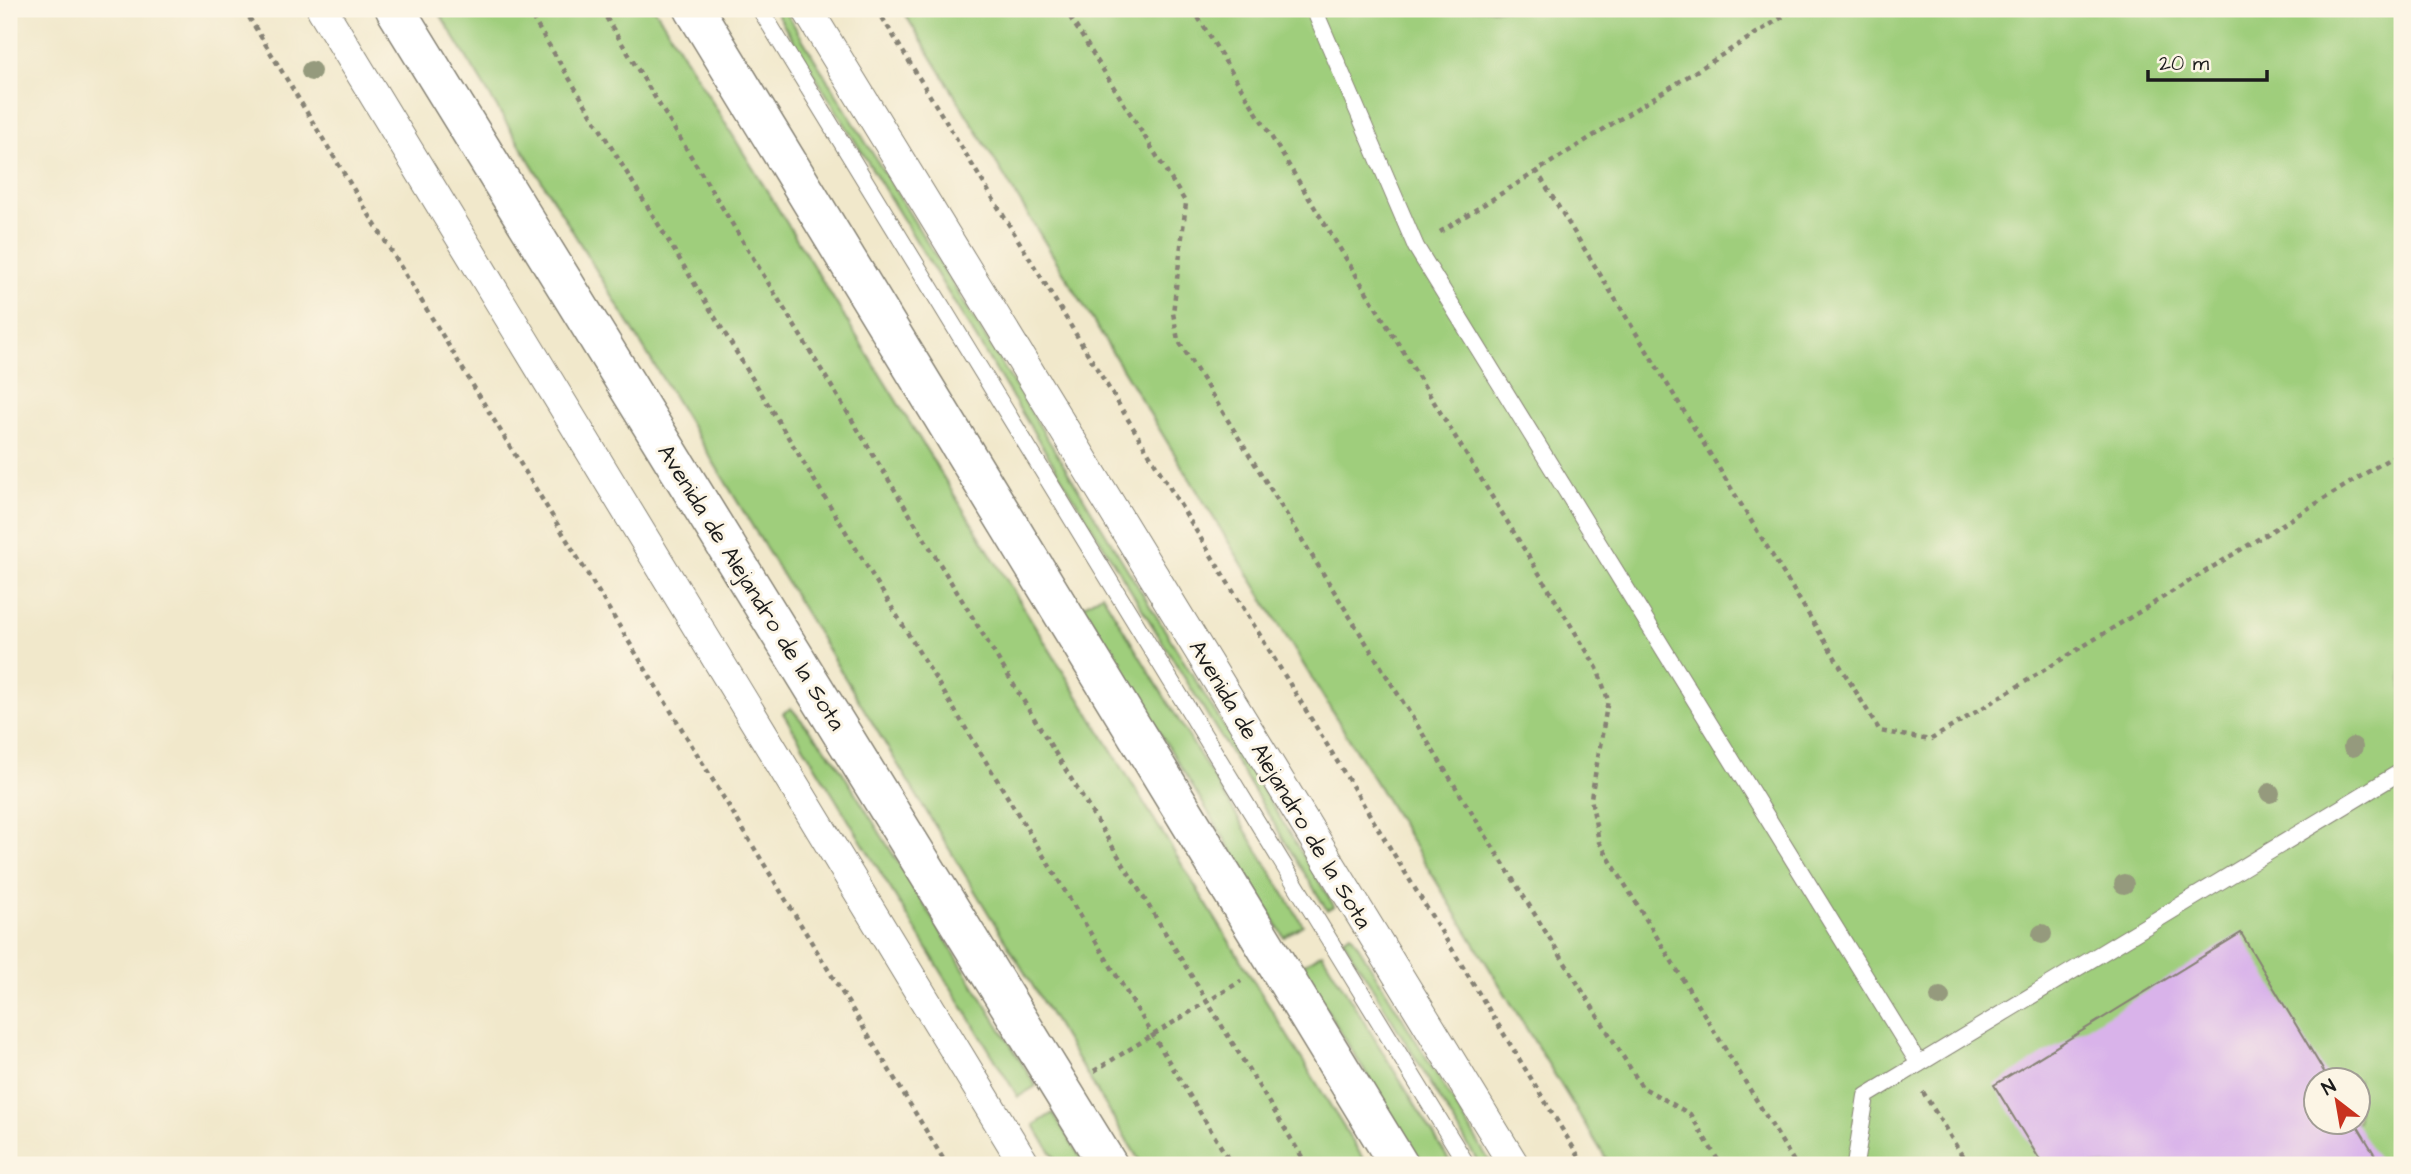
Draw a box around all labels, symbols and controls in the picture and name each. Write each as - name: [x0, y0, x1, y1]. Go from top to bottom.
- scale bar: [2148, 38, 2268, 82]
- text: 20 m: [2159, 49, 2210, 78]
- street label: Avenida de Alejandro de la Sota: [650, 438, 853, 737]
- street label: Avenida de Alejandro de la Sota: [1181, 634, 1379, 935]
- north arrow: [2302, 1066, 2372, 1136]
- text: N: [2317, 1073, 2341, 1102]

